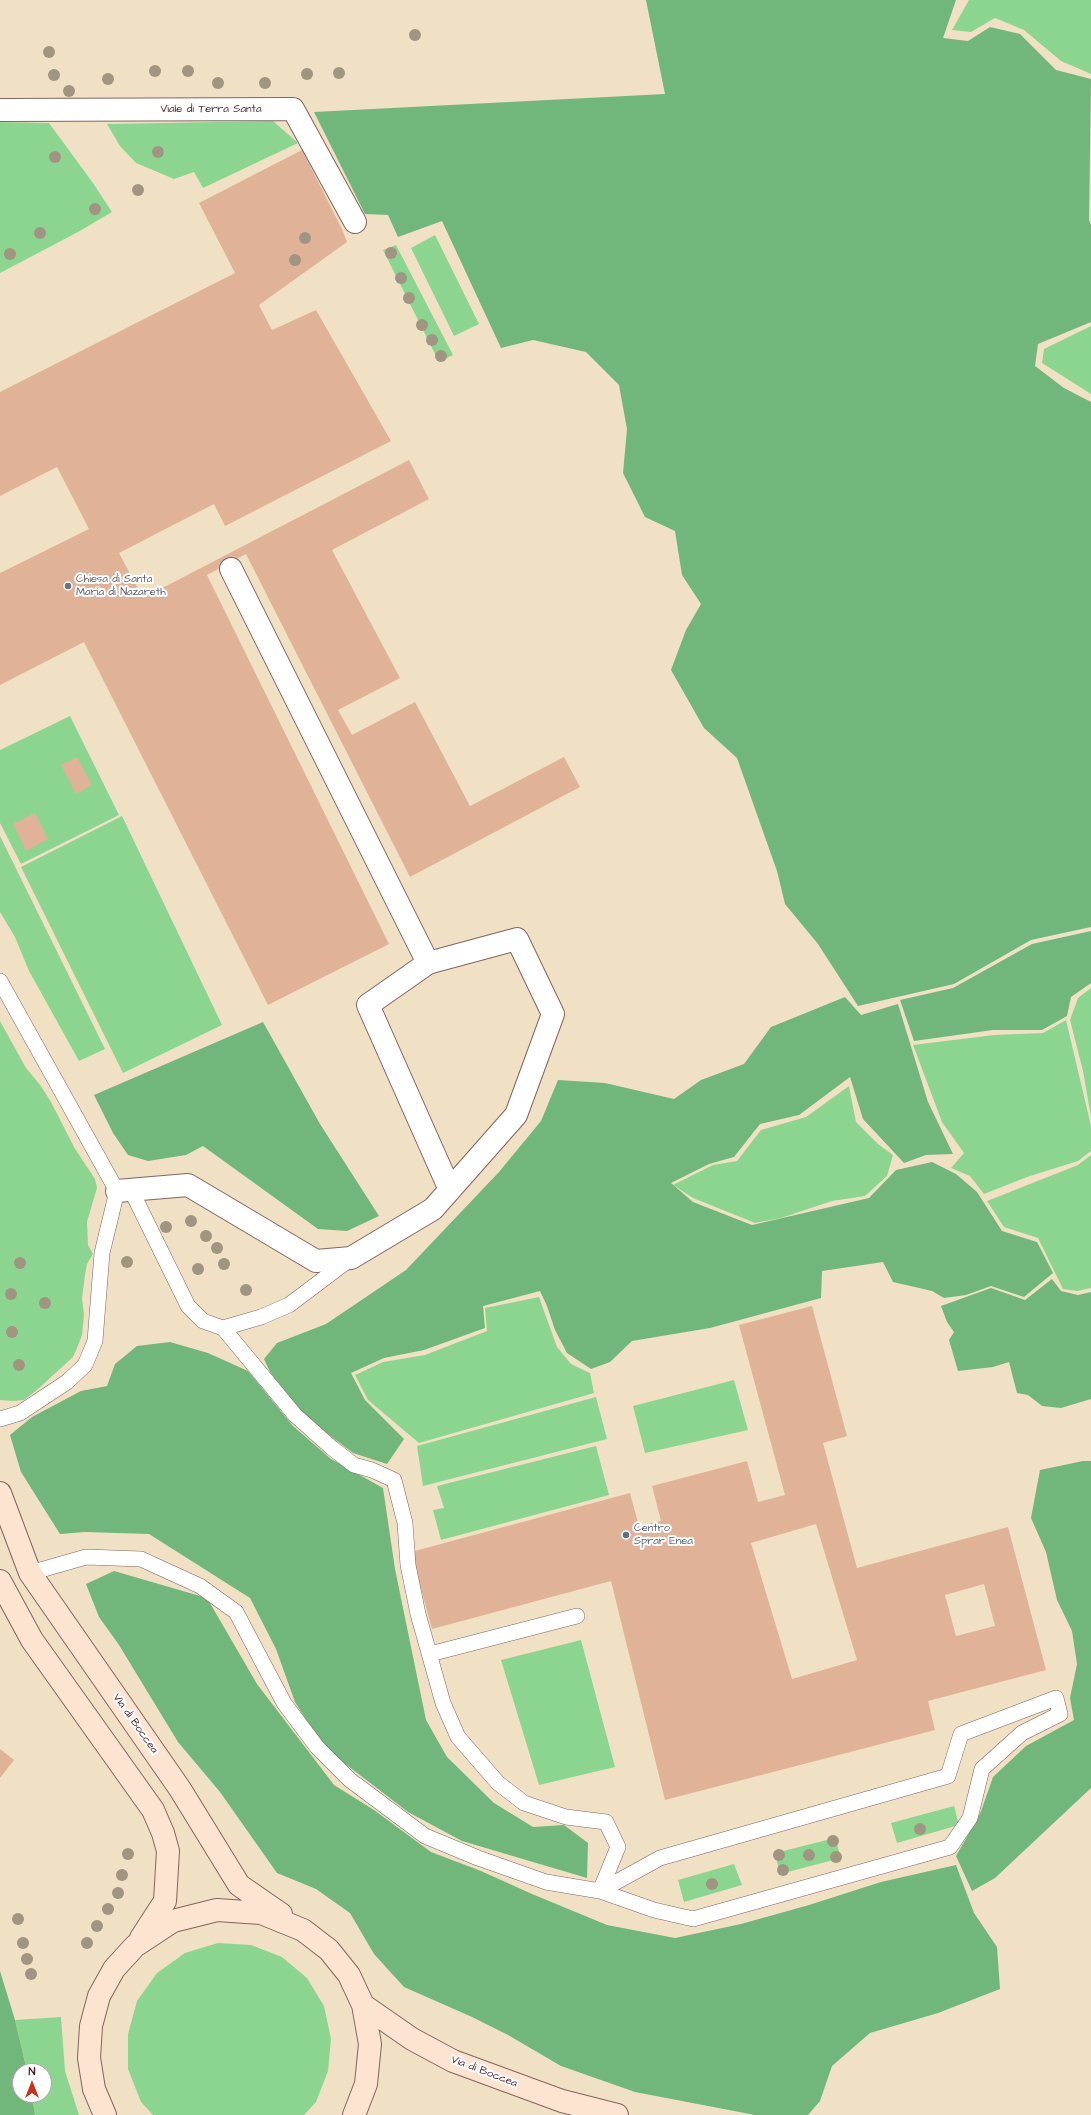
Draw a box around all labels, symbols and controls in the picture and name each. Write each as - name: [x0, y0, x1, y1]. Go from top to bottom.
- street label: Viale di Terra Santa: [160, 103, 262, 117]
- place label: Chiesa di Santa Maria di Nazareth: [76, 573, 166, 599]
- marker: Chiesa di Santa Maria di Nazareth: [63, 581, 73, 591]
- place label: Centro Sprar Enea: [634, 1522, 693, 1548]
- marker: Centro Sprar Enea: [621, 1530, 631, 1540]
- street label: Via di Boccea: [110, 1692, 160, 1756]
- street label: Via di Boccea: [449, 2053, 519, 2091]
- north arrow: [12, 2063, 52, 2103]
- text: N: [29, 2064, 35, 2079]

